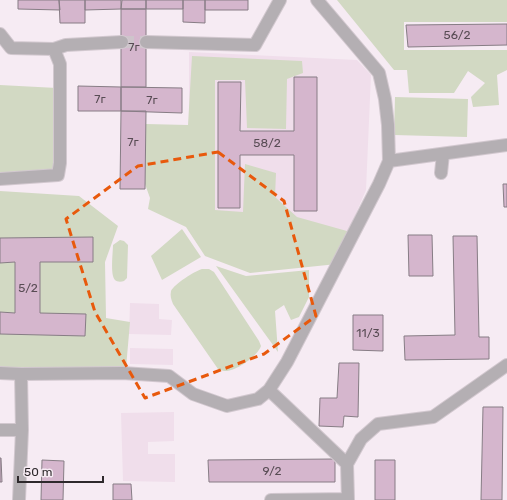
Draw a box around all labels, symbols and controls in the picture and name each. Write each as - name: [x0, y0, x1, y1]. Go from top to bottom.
- house number: 56/2: [444, 28, 470, 42]
- house number: 7г: [128, 40, 140, 54]
- house number: 7г: [94, 92, 106, 106]
- house number: 7г: [146, 93, 158, 107]
- house number: 7г: [127, 135, 139, 149]
- house number: 58/2: [253, 136, 281, 150]
- house number: 5/2: [18, 281, 38, 295]
- house number: 11/3: [356, 326, 380, 340]
- scale bar: [18, 458, 103, 484]
- house number: 9/2: [262, 464, 282, 478]
- text: 50 m: [24, 465, 52, 479]

